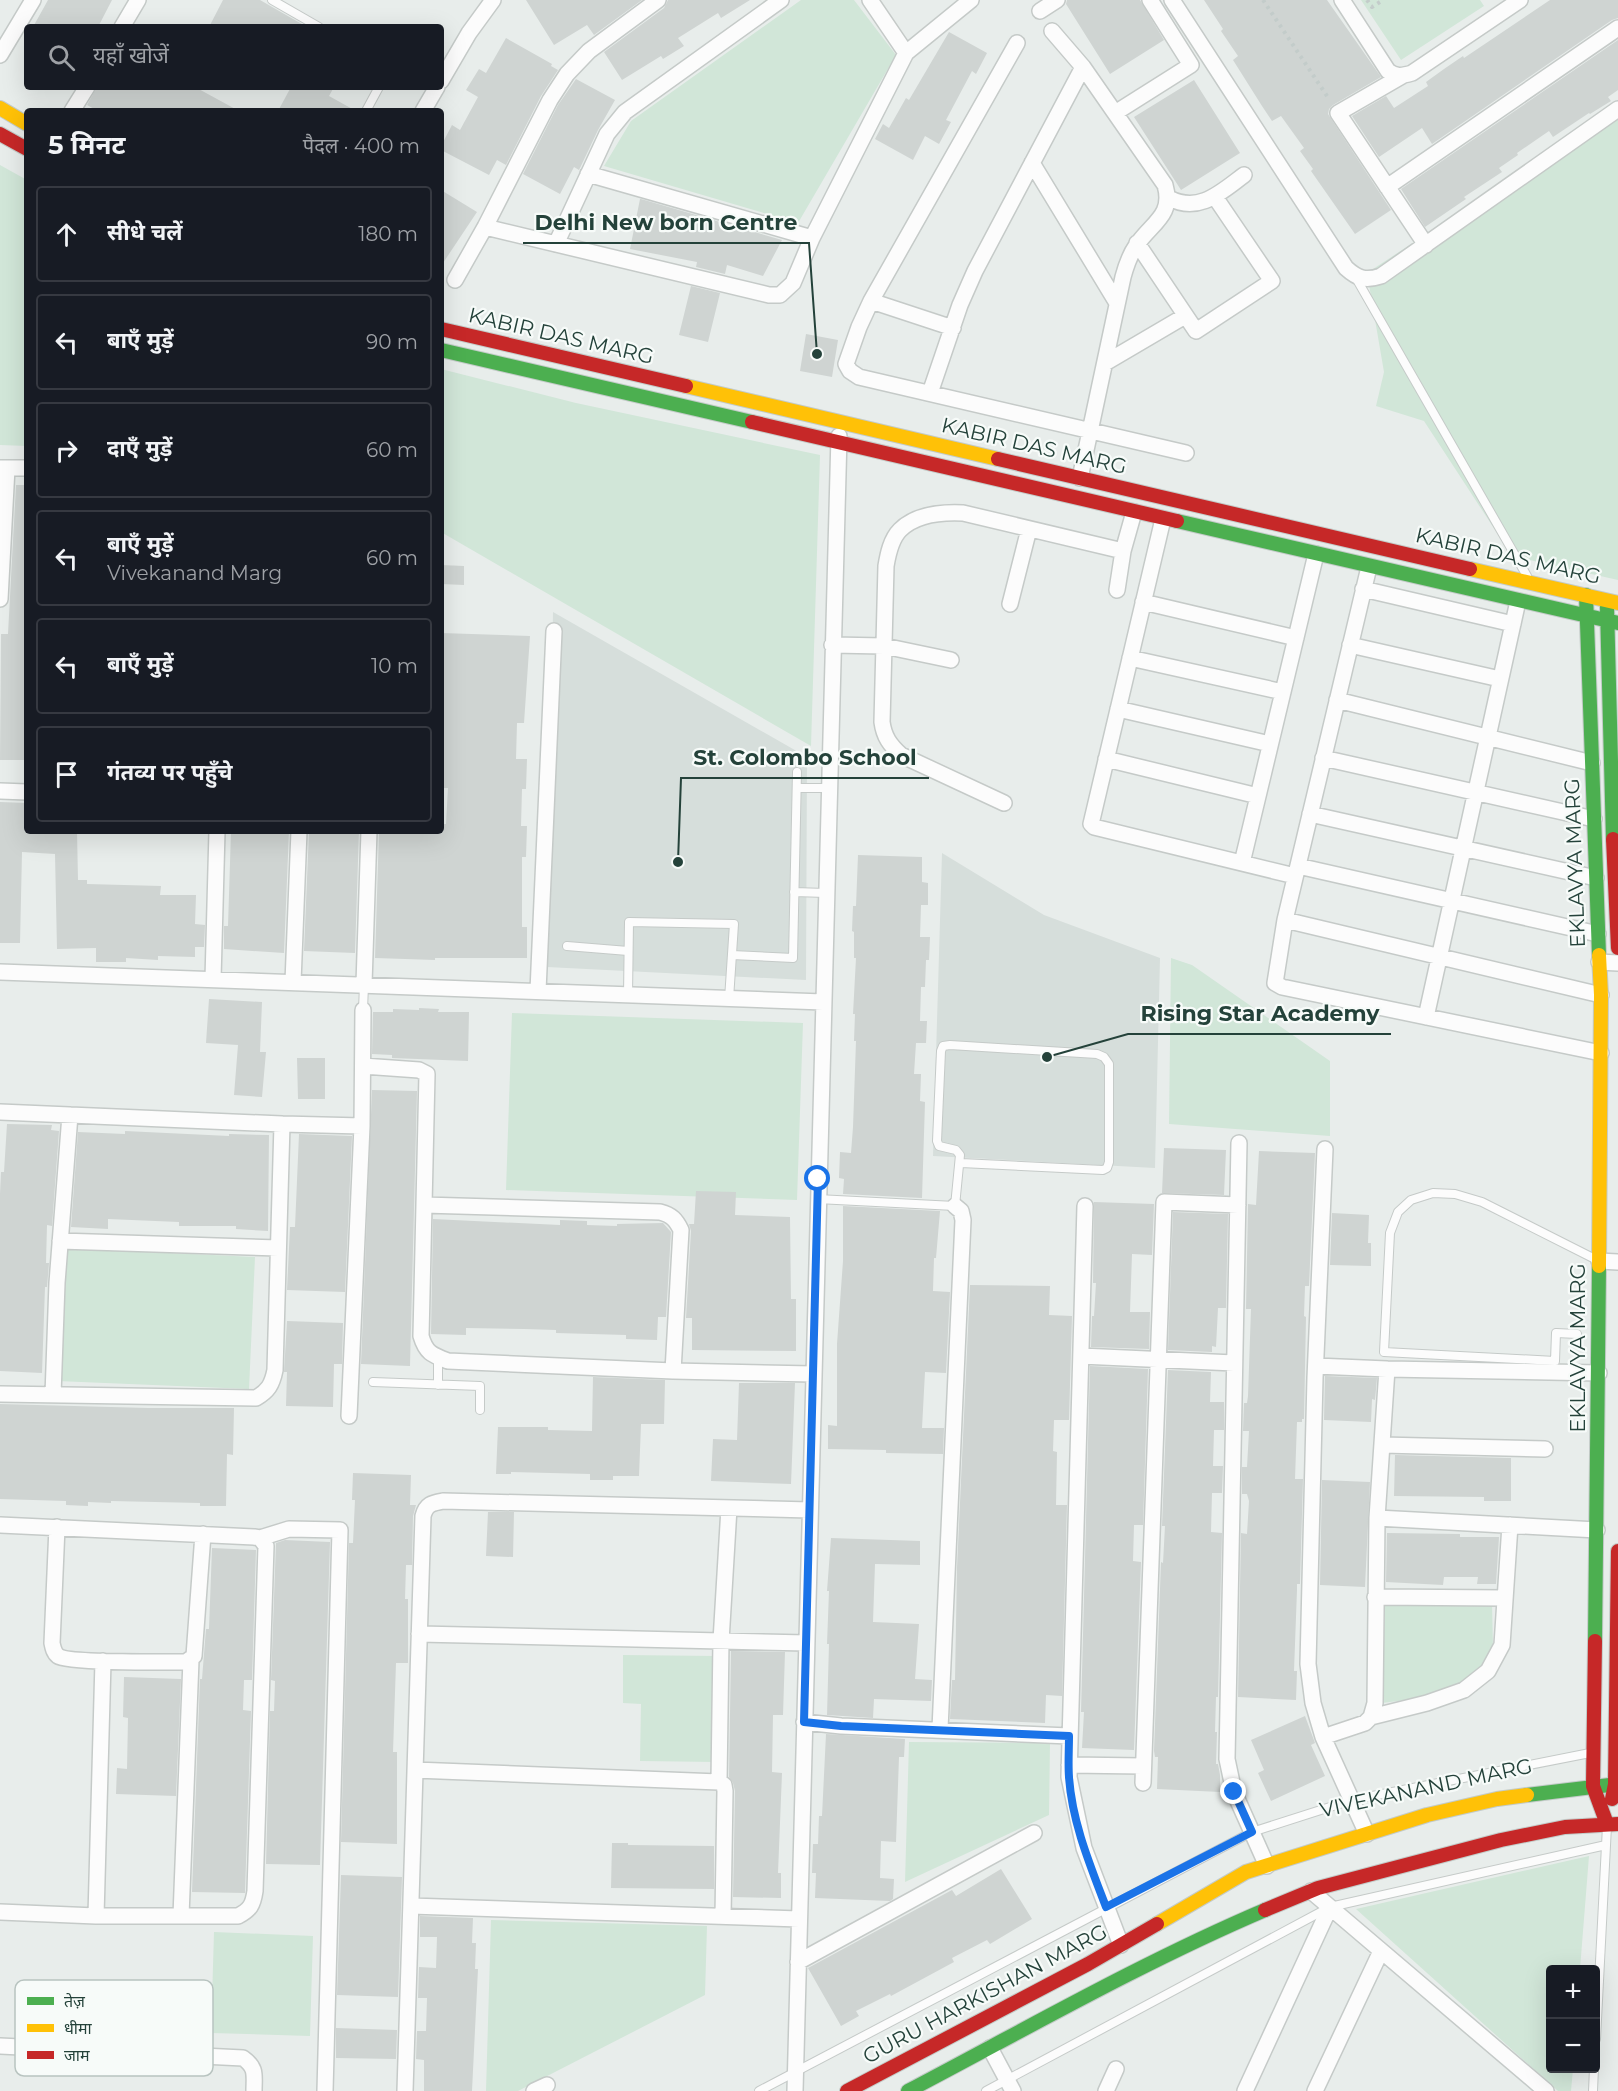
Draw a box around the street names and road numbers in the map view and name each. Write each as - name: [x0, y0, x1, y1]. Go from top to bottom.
- street label: KABIR DAS MARG: [466, 302, 656, 369]
- street label: KABIR DAS MARG: [939, 412, 1129, 479]
- street label: KABIR DAS MARG: [1413, 522, 1603, 589]
- street label: EKLAVYA MARG: [1559, 778, 1590, 948]
- street label: EKLAVYA MARG: [1565, 1263, 1590, 1433]
- street label: VIVEKANAND MARG: [1317, 1753, 1535, 1822]
- street label: GURU HARKISHAN MARG: [858, 1918, 1111, 2069]

